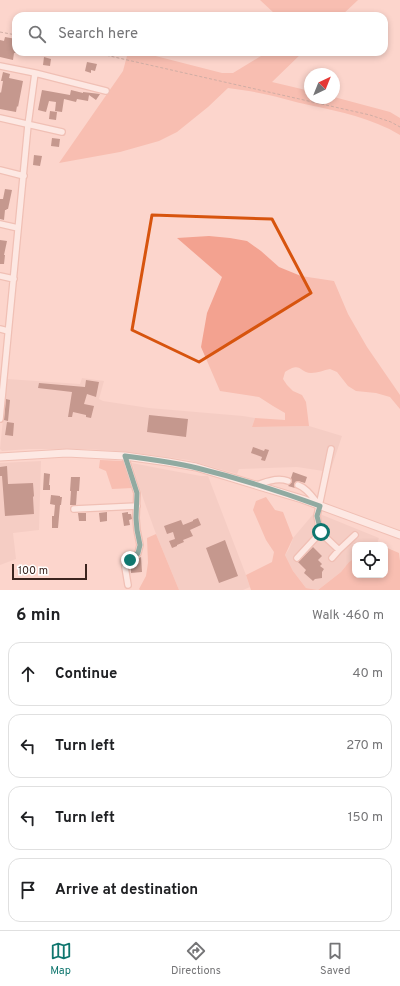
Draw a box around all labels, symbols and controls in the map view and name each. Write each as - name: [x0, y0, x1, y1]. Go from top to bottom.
- search box: [12, 12, 388, 56]
- icon: search: [26, 23, 48, 45]
- text: Search here: [58, 25, 138, 44]
- north arrow: [304, 68, 340, 104]
- route start: [312, 523, 330, 541]
- map controls: [352, 542, 388, 578]
- button: locate: [352, 542, 388, 578]
- route end: [121, 551, 139, 569]
- scale bar: [12, 562, 87, 581]
- text: 100 m: [18, 564, 48, 578]
- text: 6 min: [16, 605, 60, 627]
- text: Walk · 460 m: [312, 608, 384, 624]
- icon: ahead: [17, 663, 39, 685]
- text: Continue: [55, 665, 117, 684]
- text: 40 m: [353, 666, 383, 682]
- icon: left: [17, 735, 39, 757]
- text: Turn left: [55, 737, 115, 756]
- text: 270 m: [346, 738, 383, 754]
- icon: left: [17, 807, 39, 829]
- text: Turn left: [55, 809, 115, 828]
- text: 150 m: [348, 810, 383, 826]
- icon: arrive: [17, 879, 39, 901]
- text: Arrive at destination: [55, 881, 198, 900]
- tab: Map: [50, 940, 72, 978]
- tab: Directions: [171, 940, 221, 978]
- tab: Saved: [320, 940, 350, 978]

